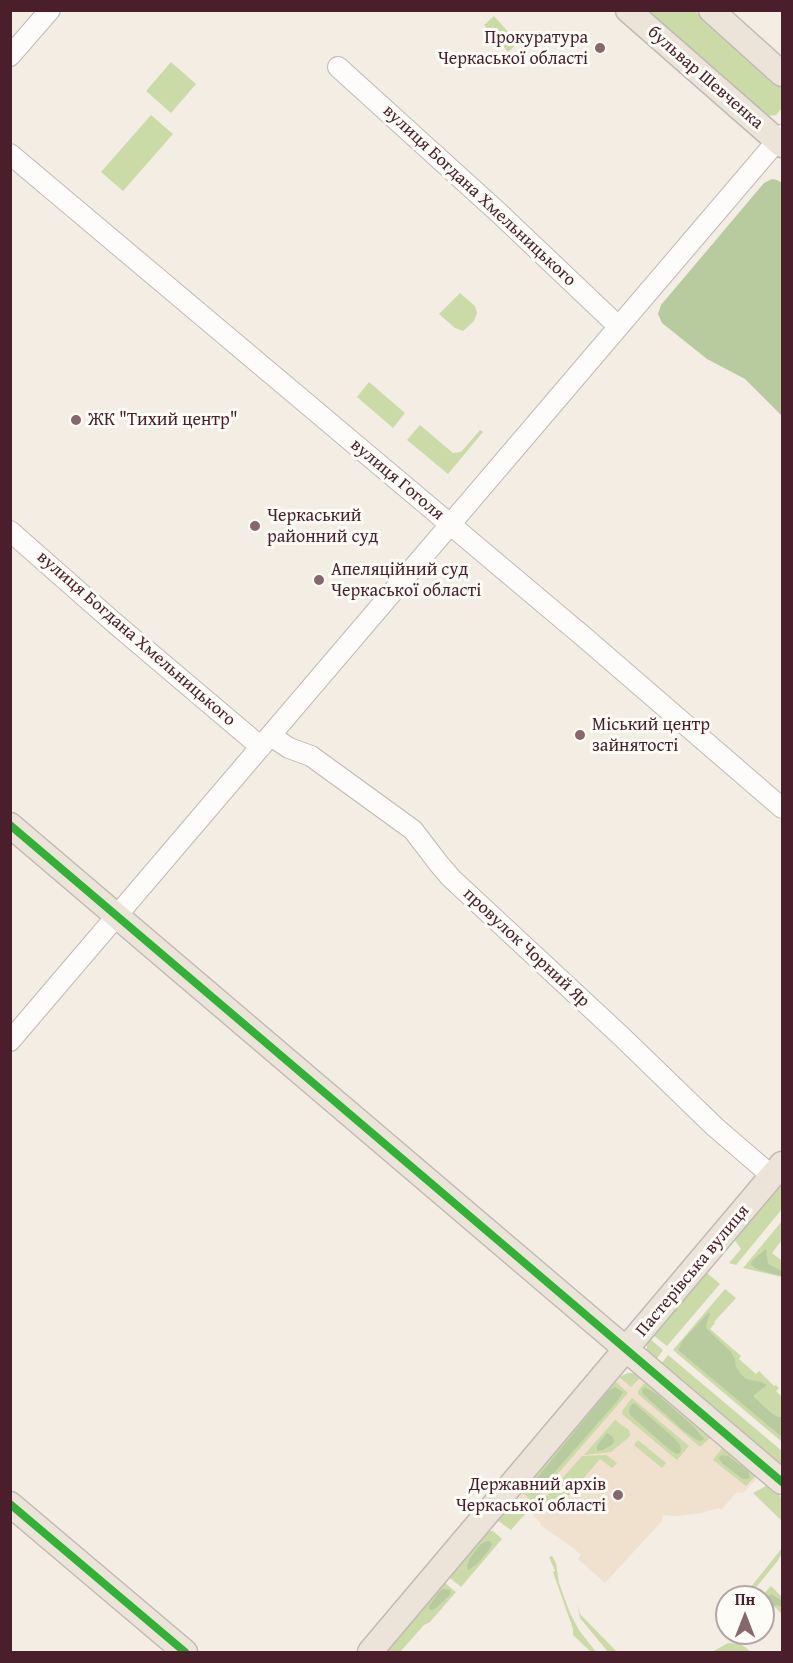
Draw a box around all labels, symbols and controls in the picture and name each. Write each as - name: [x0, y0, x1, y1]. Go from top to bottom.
- street label: бульвар Шевченка: [643, 22, 767, 134]
- place label: Прокуратура Черкаської області: [438, 27, 588, 70]
- marker: Прокуратура Черкаської області: [593, 41, 607, 55]
- street label: вулиця Богдана Хмельницького: [378, 101, 580, 291]
- place label: ЖК "Тихий центр": [88, 409, 238, 431]
- marker: ЖК "Тихий центр": [69, 413, 83, 427]
- street label: вулиця Гоголя: [346, 435, 448, 525]
- place label: Черкаський районний суд: [267, 505, 378, 548]
- marker: Черкаський районний суд: [248, 519, 262, 533]
- street label: вулиця Богдана Хмельницького: [32, 547, 240, 731]
- place label: Апеляційний суд Черкаської області: [331, 559, 481, 602]
- marker: Апеляційний суд Черкаської області: [312, 573, 326, 587]
- place label: Міський центр зайнятості: [592, 714, 710, 756]
- marker: Міський центр зайнятості: [573, 728, 587, 742]
- street label: провулок Чорний Яр: [458, 884, 594, 1012]
- street label: Пастерівська вулиця: [632, 1201, 754, 1341]
- place label: Державний архів Черкаської області: [456, 1474, 606, 1516]
- marker: Державний архів Черкаської області: [611, 1488, 625, 1502]
- north arrow: [715, 1585, 775, 1645]
- text: Пн: [735, 1587, 755, 1611]

